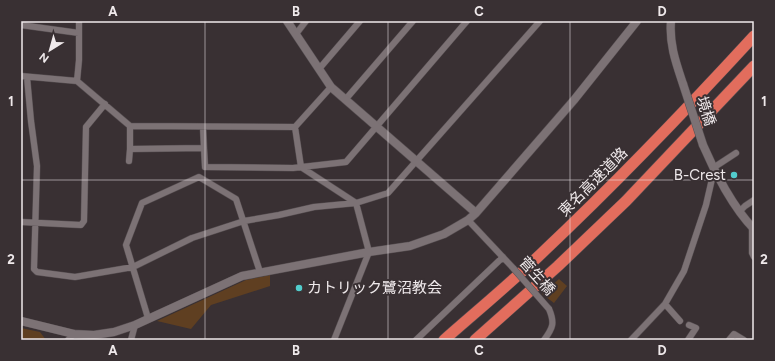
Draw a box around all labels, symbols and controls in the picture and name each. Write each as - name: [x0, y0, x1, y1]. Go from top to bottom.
- text: A: [108, 4, 118, 19]
- text: B: [292, 4, 300, 19]
- text: C: [474, 4, 484, 19]
- text: D: [657, 4, 667, 19]
- north arrow: [30, 30, 70, 70]
- text: N: [37, 50, 52, 65]
- text: 1: [8, 94, 14, 109]
- street label: 境橋: [693, 94, 719, 128]
- text: 1: [761, 94, 767, 109]
- street label: 東名高速道路: [555, 144, 631, 220]
- place label: B-Crest: [674, 166, 726, 184]
- marker: B-Crest: [729, 170, 739, 180]
- text: 2: [7, 252, 15, 267]
- text: 2: [760, 252, 768, 267]
- street label: 菅生橋: [515, 253, 559, 299]
- place label: カトリック鷺沼教会: [307, 279, 442, 297]
- marker: カトリック鷺沼教会: [294, 283, 304, 293]
- text: A: [108, 343, 118, 358]
- text: B: [292, 343, 300, 358]
- text: C: [474, 343, 484, 358]
- text: D: [657, 343, 667, 358]

